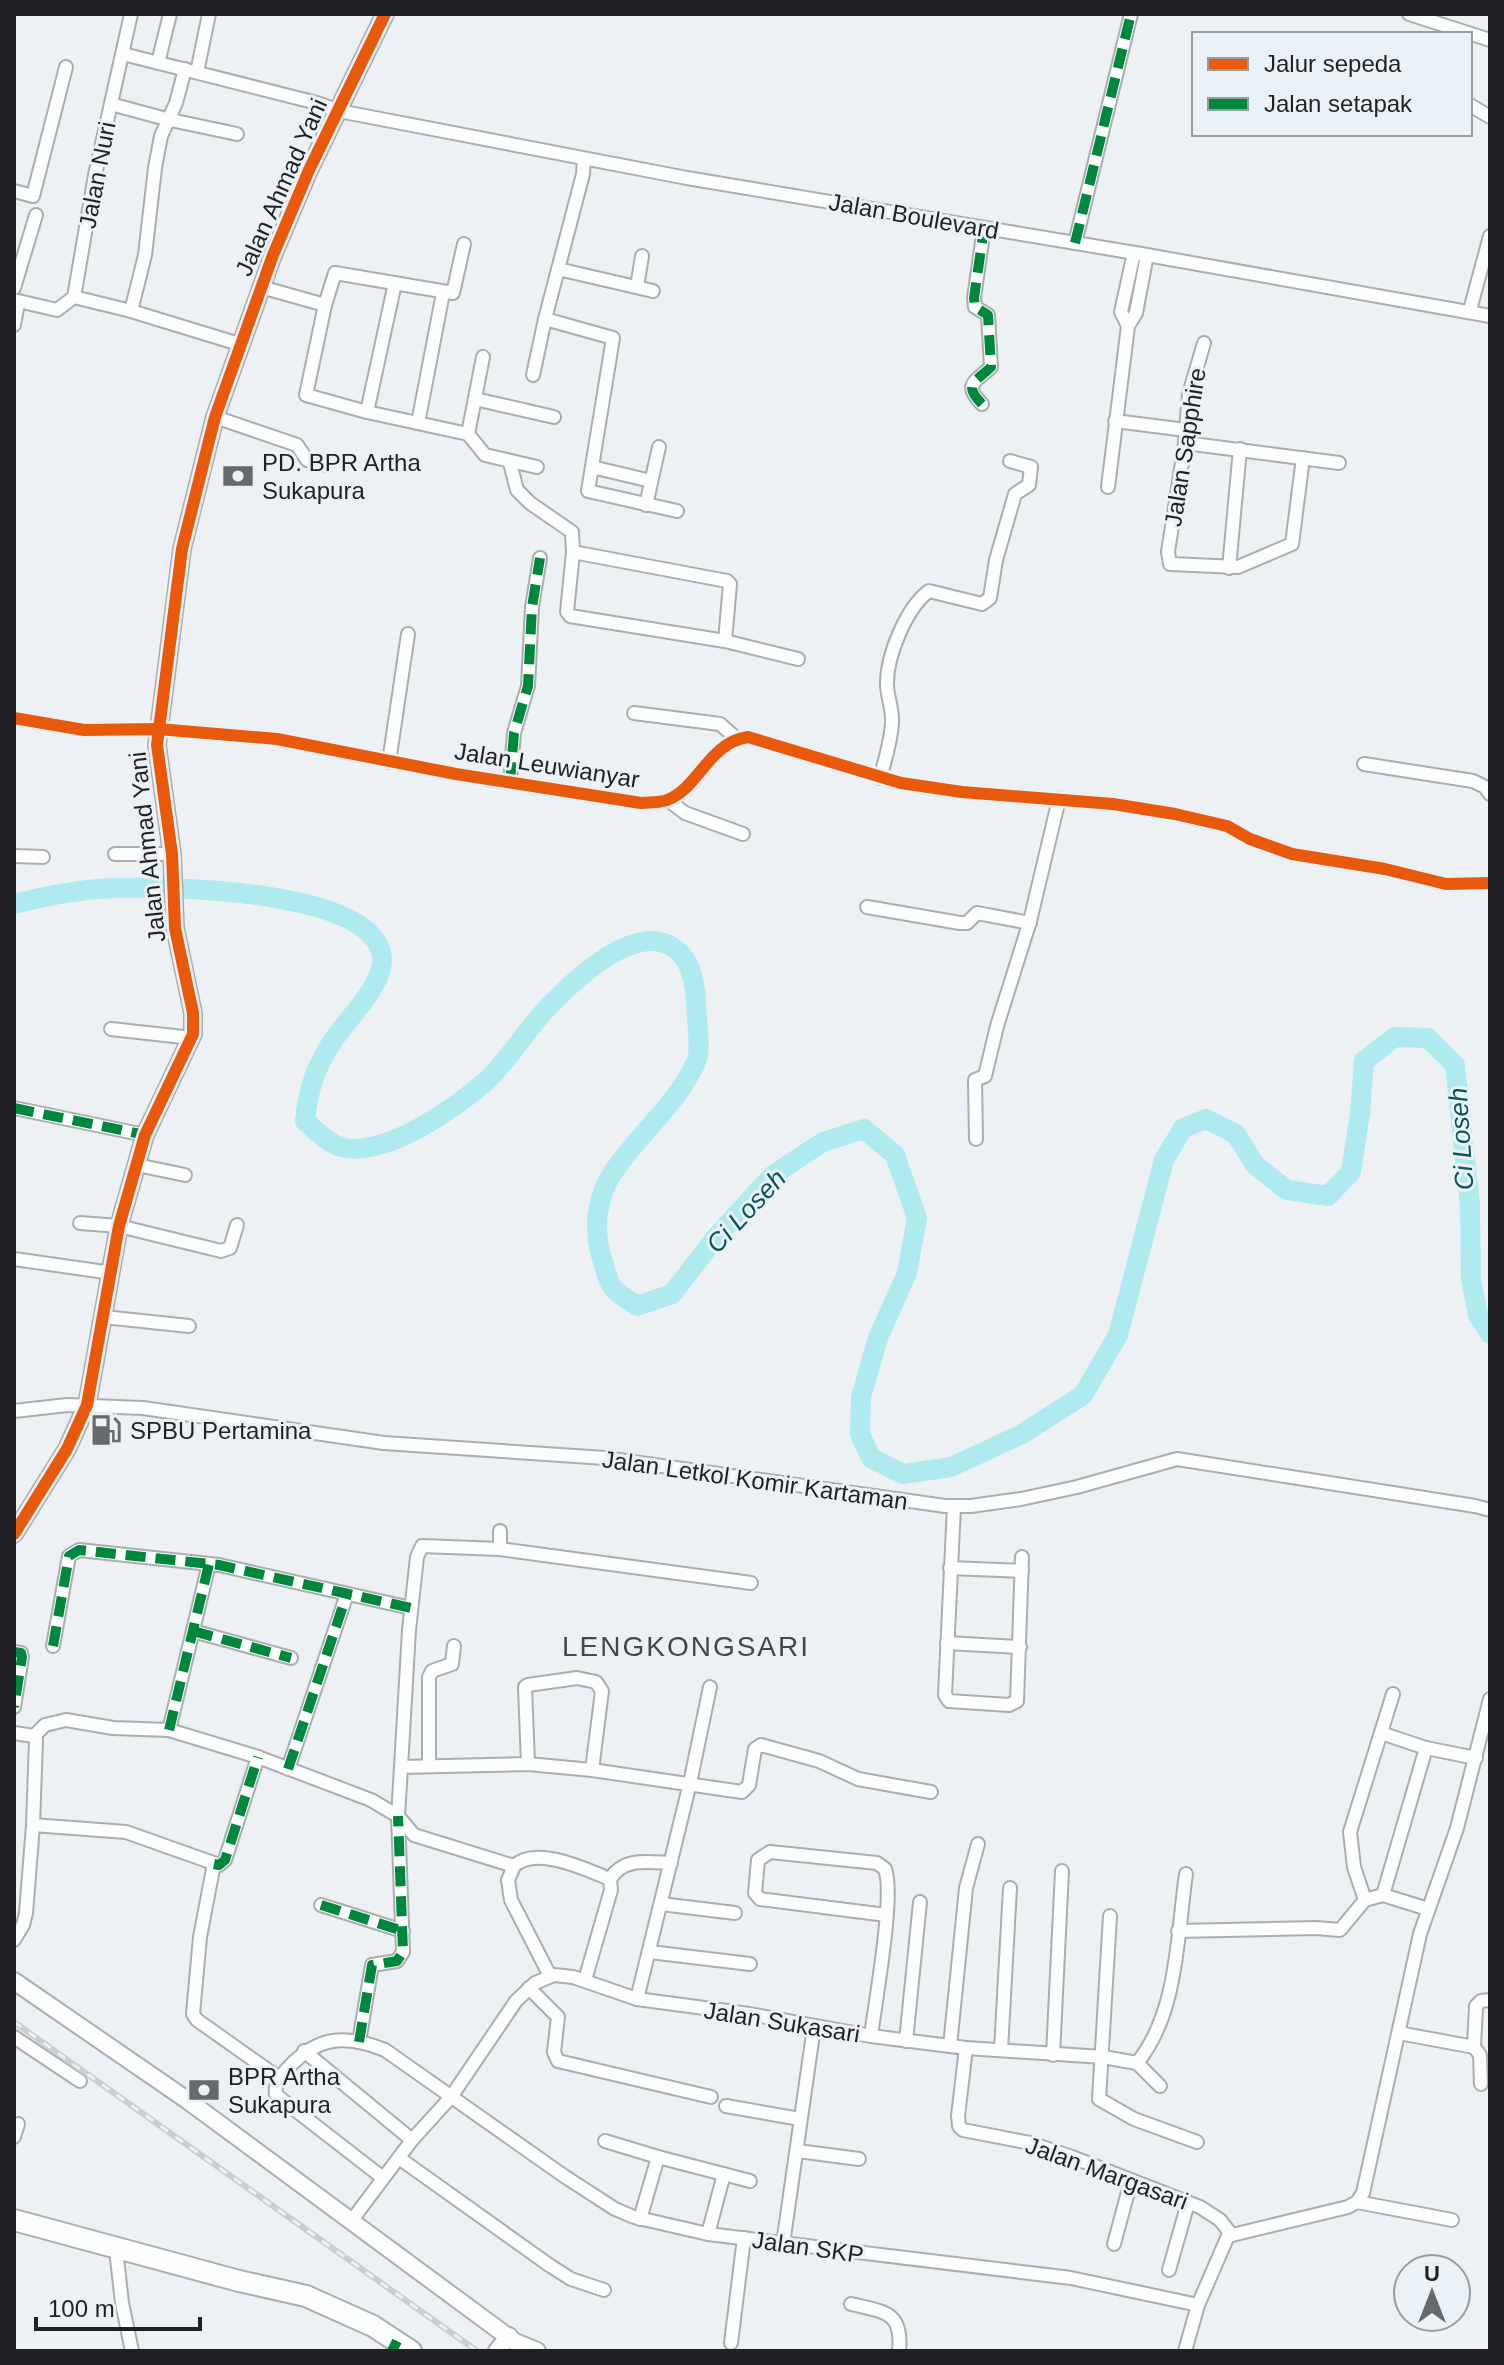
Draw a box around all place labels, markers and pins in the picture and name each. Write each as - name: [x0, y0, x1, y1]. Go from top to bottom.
- place label: PD. BPR Artha Sukapura: [262, 449, 421, 504]
- bank icon: PD. BPR Artha Sukapura: [221, 459, 255, 493]
- fuel station icon: SPBU Pertamina: [89, 1413, 123, 1447]
- place label: SPBU Pertamina: [130, 1417, 312, 1444]
- place label: BPR Artha Sukapura: [228, 2063, 341, 2118]
- bank icon: BPR Artha Sukapura: [187, 2073, 221, 2107]

